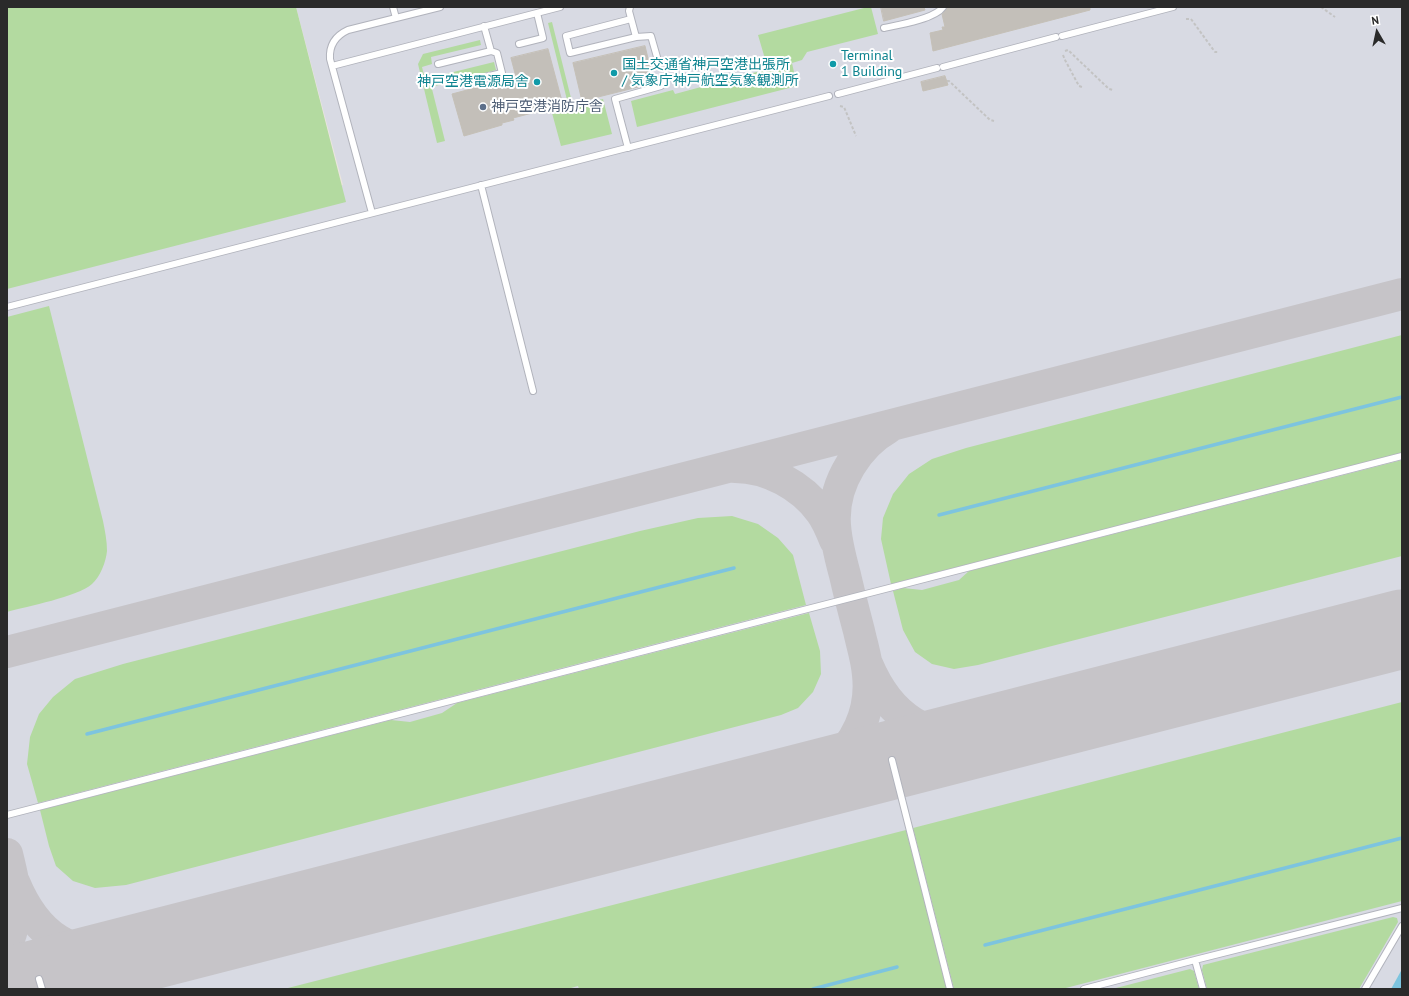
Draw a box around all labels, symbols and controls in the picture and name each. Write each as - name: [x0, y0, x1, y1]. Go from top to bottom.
- north arrow: [1357, 12, 1397, 52]
- text: N: [1370, 13, 1380, 28]
- place label: Terminal 1 Building: [841, 48, 902, 80]
- place label: 国土交通省神戸空港出張所 / 気象庁神戸航空気象観測所: [622, 57, 799, 90]
- marker: Terminal 1 Building: [828, 59, 838, 69]
- marker: 国土交通省神戸空港出張所 / 気象庁神戸航空気象観測所: [609, 68, 619, 78]
- place label: 神戸空港電源局舎: [417, 74, 529, 90]
- marker: 神戸空港電源局舎: [532, 77, 542, 87]
- place label: 神戸空港消防庁舎: [491, 99, 603, 115]
- marker: 神戸空港消防庁舎: [478, 102, 488, 112]

